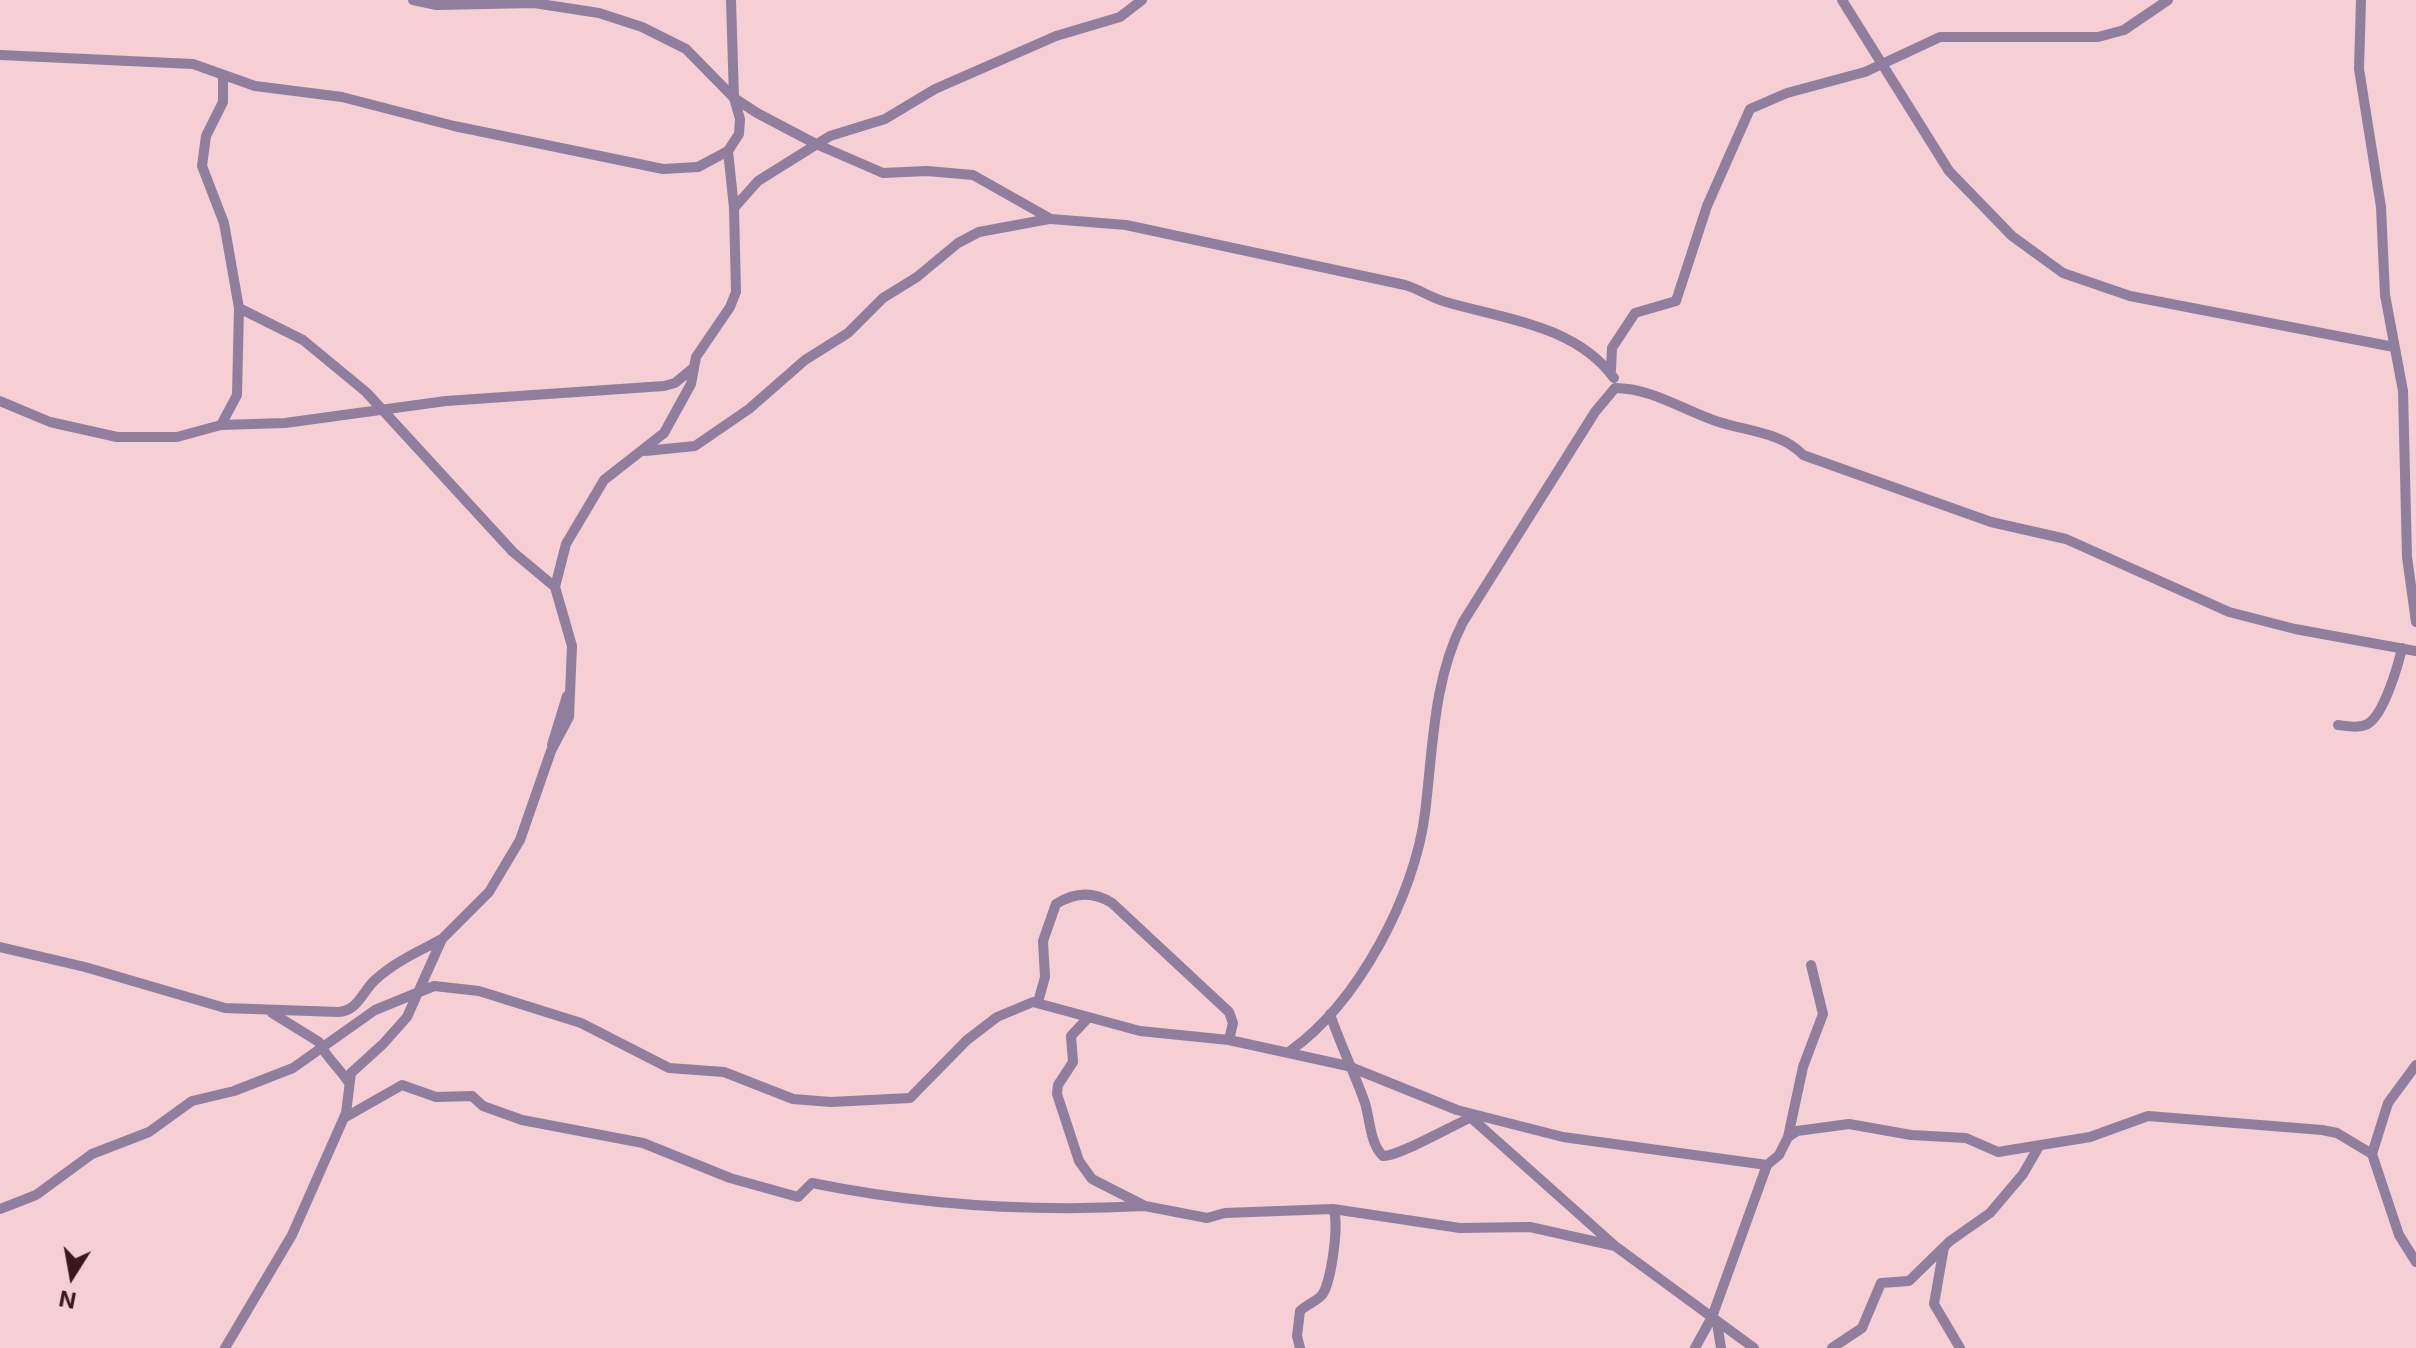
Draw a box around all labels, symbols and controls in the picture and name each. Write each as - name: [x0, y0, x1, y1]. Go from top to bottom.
- north arrow: [32, 1236, 112, 1316]
- text: N: [57, 1285, 78, 1314]

